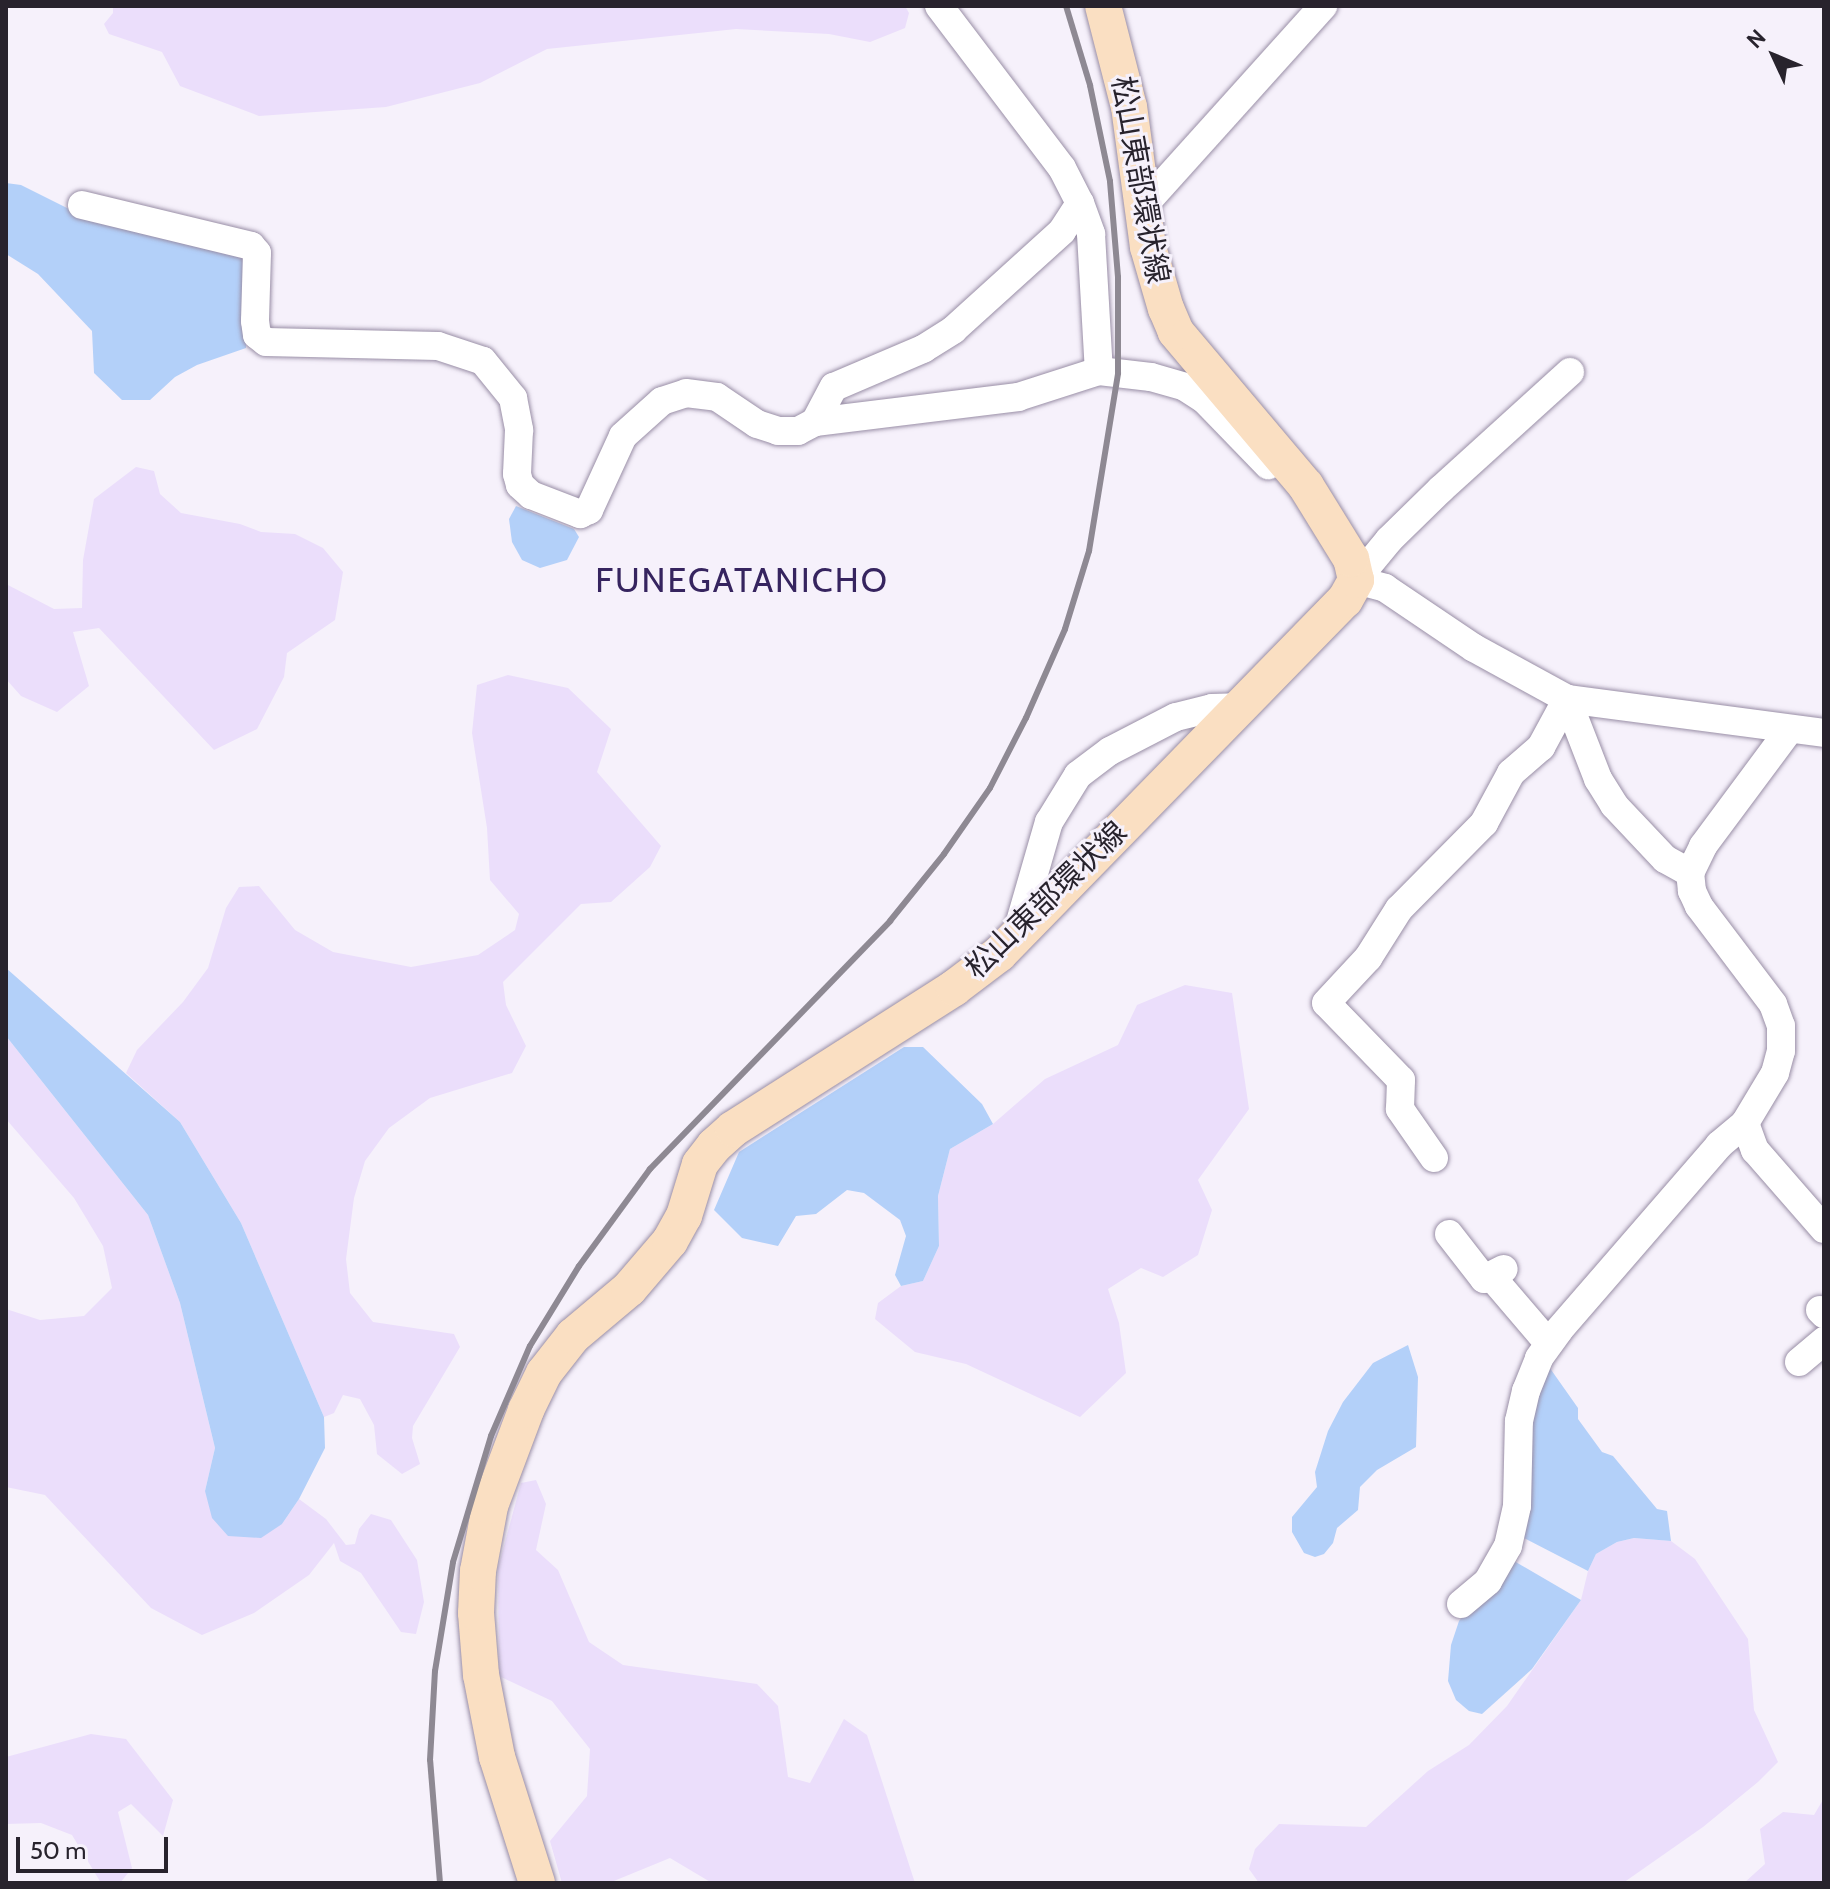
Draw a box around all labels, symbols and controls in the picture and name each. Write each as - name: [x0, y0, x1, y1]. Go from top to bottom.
- north arrow: [1734, 16, 1814, 96]
- text: N: [1741, 24, 1771, 54]
- street label: 松山東部環状線: [1104, 73, 1176, 287]
- district label: FUNEGATANICHO: [595, 561, 889, 601]
- street label: 松山東部環状線: [958, 814, 1134, 986]
- scale bar: [20, 1821, 172, 1871]
- text: 50 m: [30, 1836, 86, 1865]

